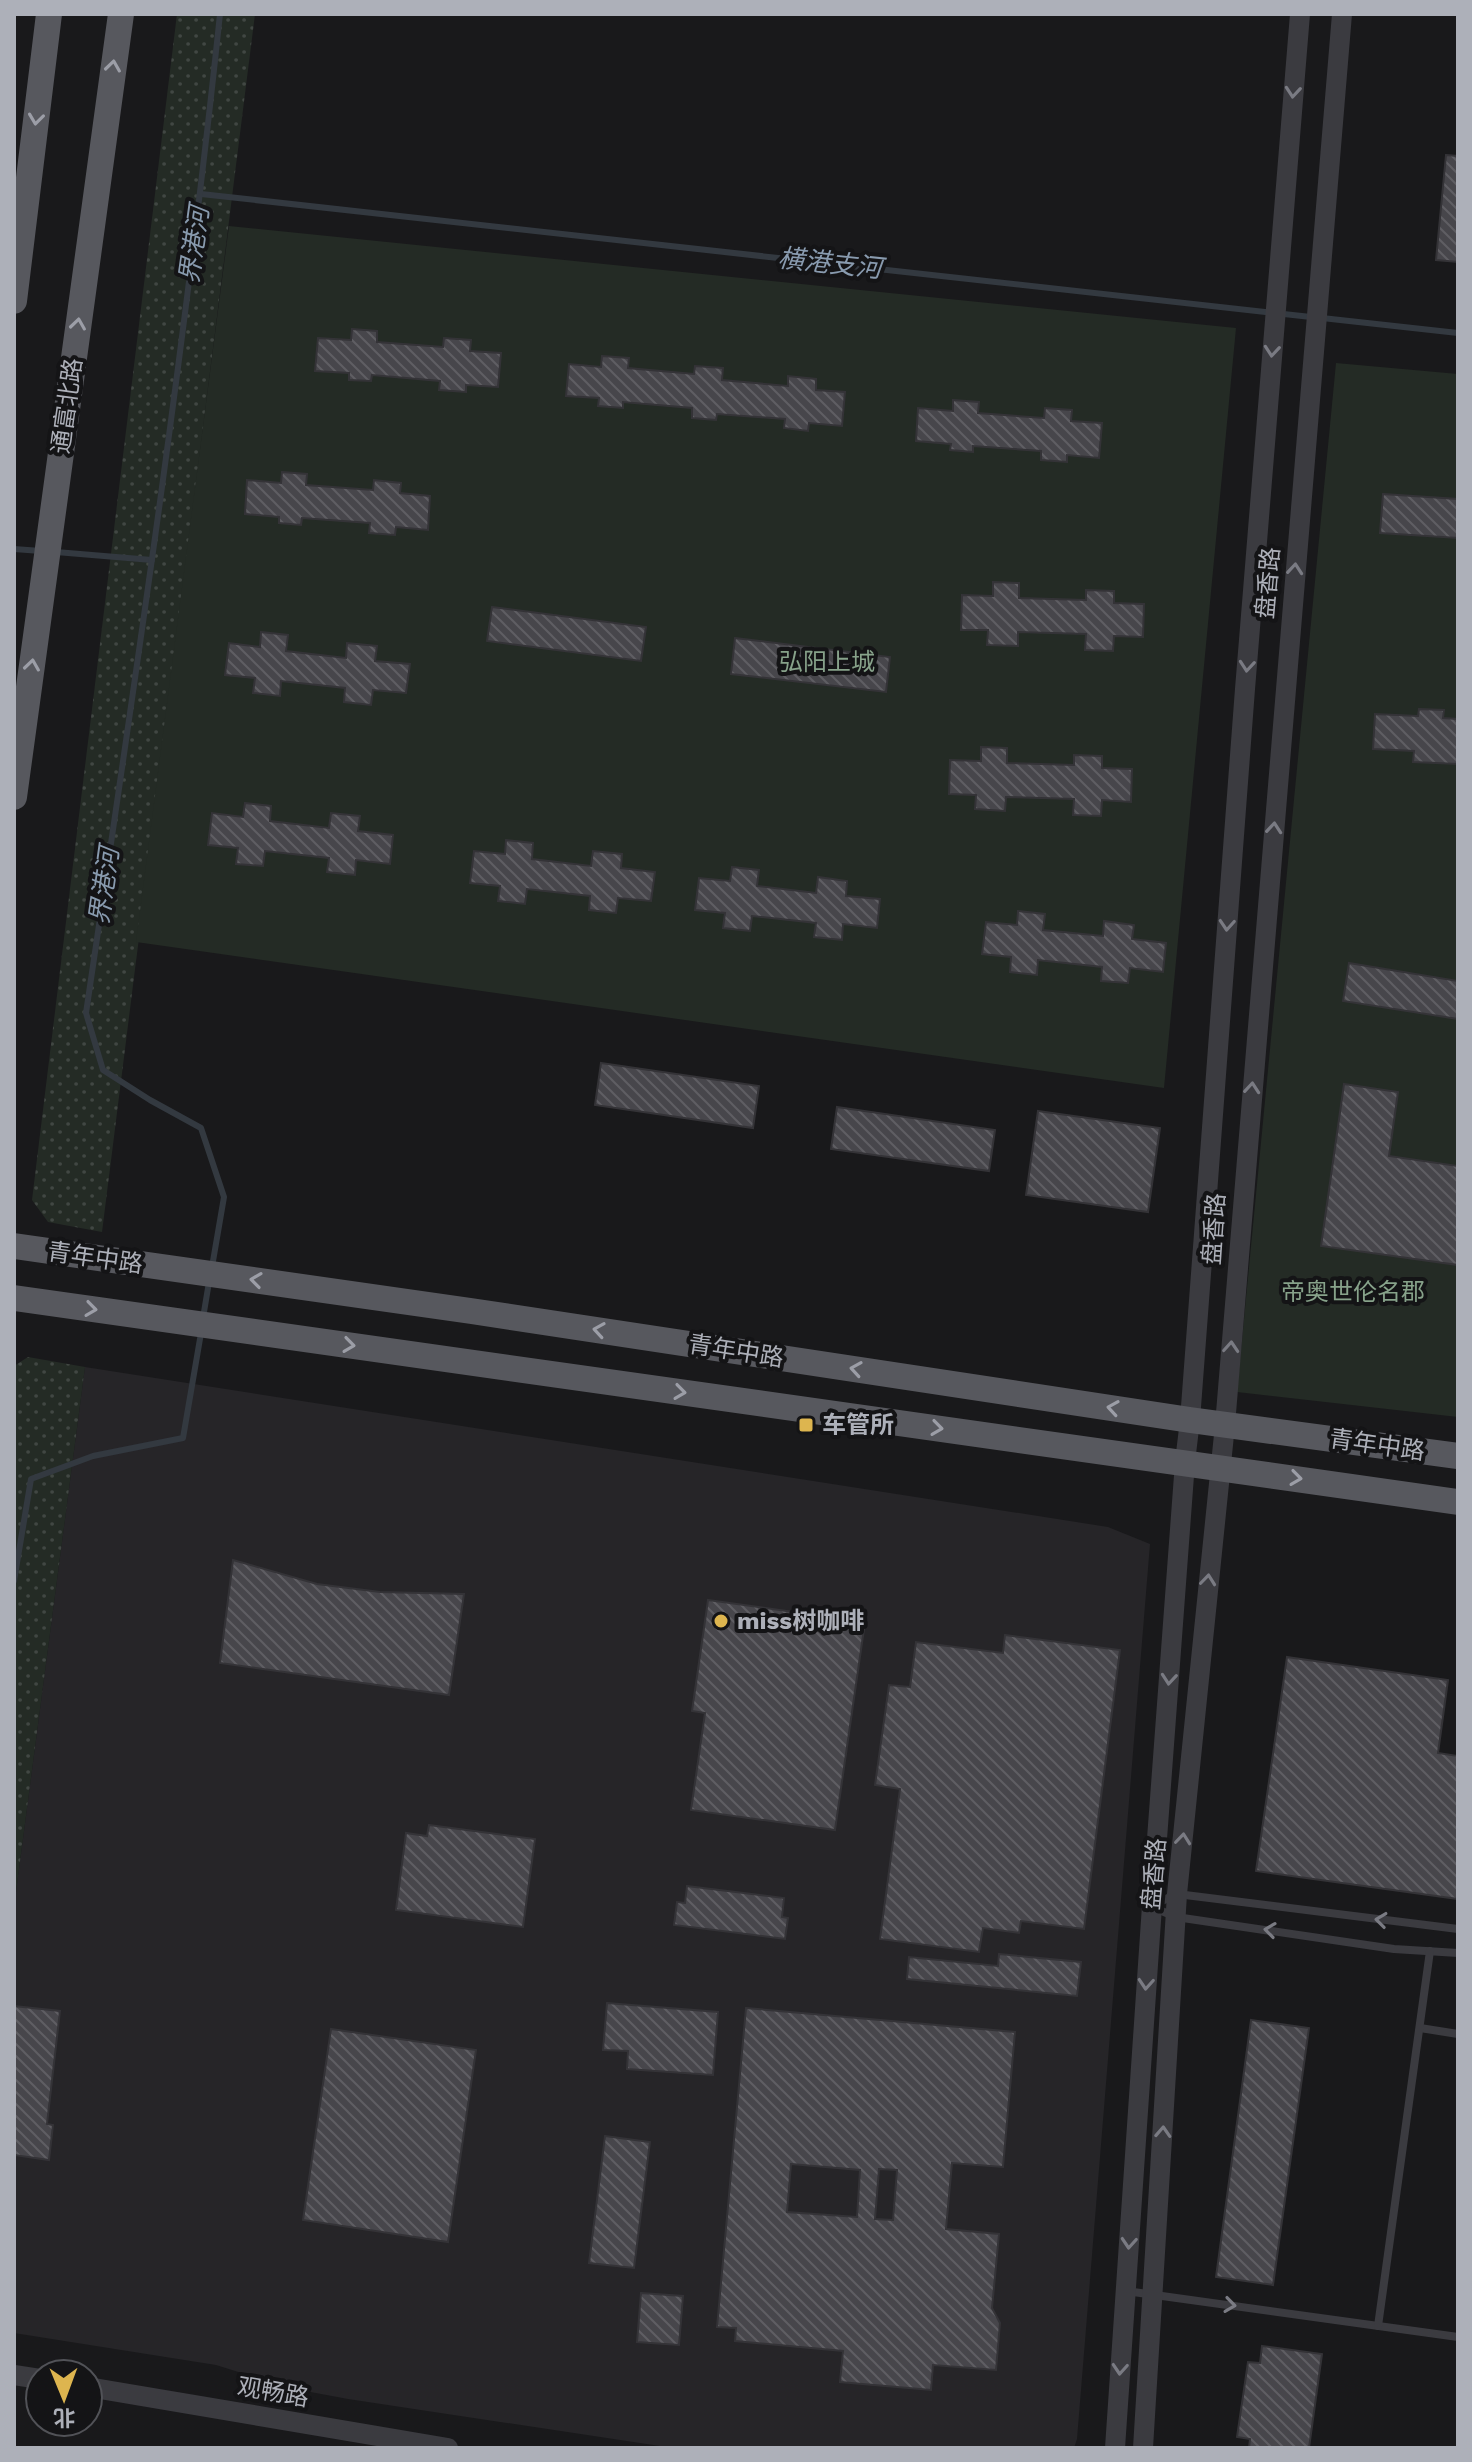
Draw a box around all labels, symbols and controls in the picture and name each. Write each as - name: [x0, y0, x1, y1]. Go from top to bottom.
- one-way arrow: [105, 59, 122, 72]
- one-way arrow: [1285, 86, 1302, 99]
- one-way arrow: [28, 112, 45, 126]
- water label: 界港河: [174, 199, 215, 286]
- water label: 横港支河: [777, 243, 888, 284]
- one-way arrow: [70, 317, 87, 330]
- one-way arrow: [1264, 345, 1281, 358]
- street label: 通富北路: [46, 357, 88, 455]
- street label: 盘香路: [1251, 546, 1285, 620]
- one-way arrow: [1287, 562, 1304, 575]
- park label: 弘阳上城: [779, 648, 875, 676]
- one-way arrow: [23, 658, 40, 672]
- one-way arrow: [1239, 660, 1256, 673]
- one-way arrow: [1265, 822, 1282, 835]
- water label: 界港河: [84, 840, 125, 927]
- one-way arrow: [1219, 919, 1236, 932]
- one-way arrow: [1243, 1081, 1260, 1094]
- street label: 盘香路: [1198, 1192, 1230, 1266]
- street label: 青年中路: [46, 1237, 144, 1279]
- one-way arrow: [249, 1272, 262, 1289]
- park label: 帝奥世伦名郡: [1281, 1278, 1425, 1306]
- one-way arrow: [84, 1300, 98, 1317]
- one-way arrow: [592, 1322, 606, 1339]
- street label: 青年中路: [686, 1330, 786, 1372]
- one-way arrow: [343, 1336, 356, 1353]
- one-way arrow: [1222, 1340, 1239, 1353]
- one-way arrow: [849, 1361, 863, 1378]
- one-way arrow: [673, 1383, 687, 1400]
- one-way arrow: [1106, 1400, 1120, 1417]
- place label: 车管所: [822, 1411, 894, 1439]
- marker: 车管所: [797, 1416, 815, 1434]
- one-way arrow: [930, 1419, 944, 1436]
- street label: 青年中路: [1328, 1424, 1426, 1466]
- one-way arrow: [1289, 1469, 1303, 1486]
- one-way arrow: [1200, 1573, 1217, 1586]
- place label: miss树咖啡: [737, 1607, 864, 1635]
- marker: miss树咖啡: [712, 1612, 730, 1630]
- one-way arrow: [1161, 1673, 1178, 1686]
- one-way arrow: [1174, 1832, 1191, 1845]
- street label: 盘香路: [1137, 1837, 1171, 1911]
- one-way arrow: [1374, 1911, 1387, 1928]
- one-way arrow: [1263, 1922, 1276, 1939]
- one-way arrow: [1138, 1978, 1155, 1991]
- one-way arrow: [1154, 2125, 1171, 2138]
- one-way arrow: [1120, 2237, 1137, 2250]
- one-way arrow: [1223, 2296, 1237, 2313]
- north arrow: [24, 2358, 104, 2438]
- one-way arrow: [1112, 2362, 1129, 2375]
- street label: 观畅路: [235, 2372, 311, 2412]
- text: 北: [53, 2405, 76, 2430]

